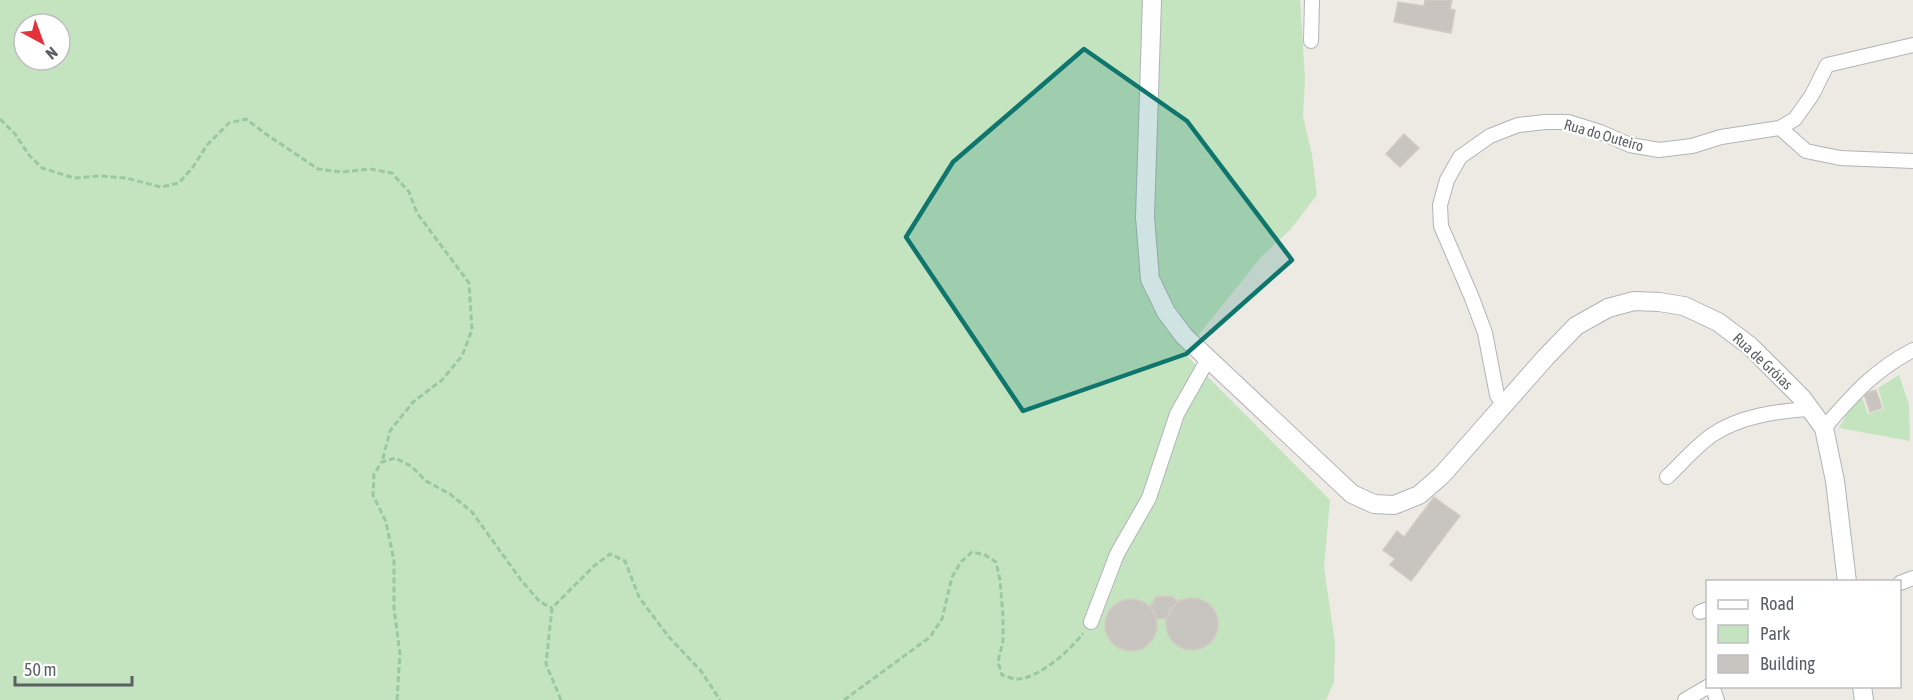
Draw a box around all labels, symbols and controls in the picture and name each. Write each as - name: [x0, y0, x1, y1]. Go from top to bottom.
- north arrow: [12, 12, 72, 72]
- text: N: [42, 43, 61, 63]
- street label: Rua do Outeiro: [1562, 116, 1646, 154]
- street label: Rua de Gróias: [1730, 329, 1796, 393]
- legend: [1706, 580, 1901, 688]
- text: Road: [1760, 593, 1794, 614]
- text: Park: [1760, 623, 1790, 644]
- scale bar: [15, 649, 132, 687]
- text: Building: [1760, 653, 1815, 674]
- text: 50 m: [24, 659, 56, 680]

